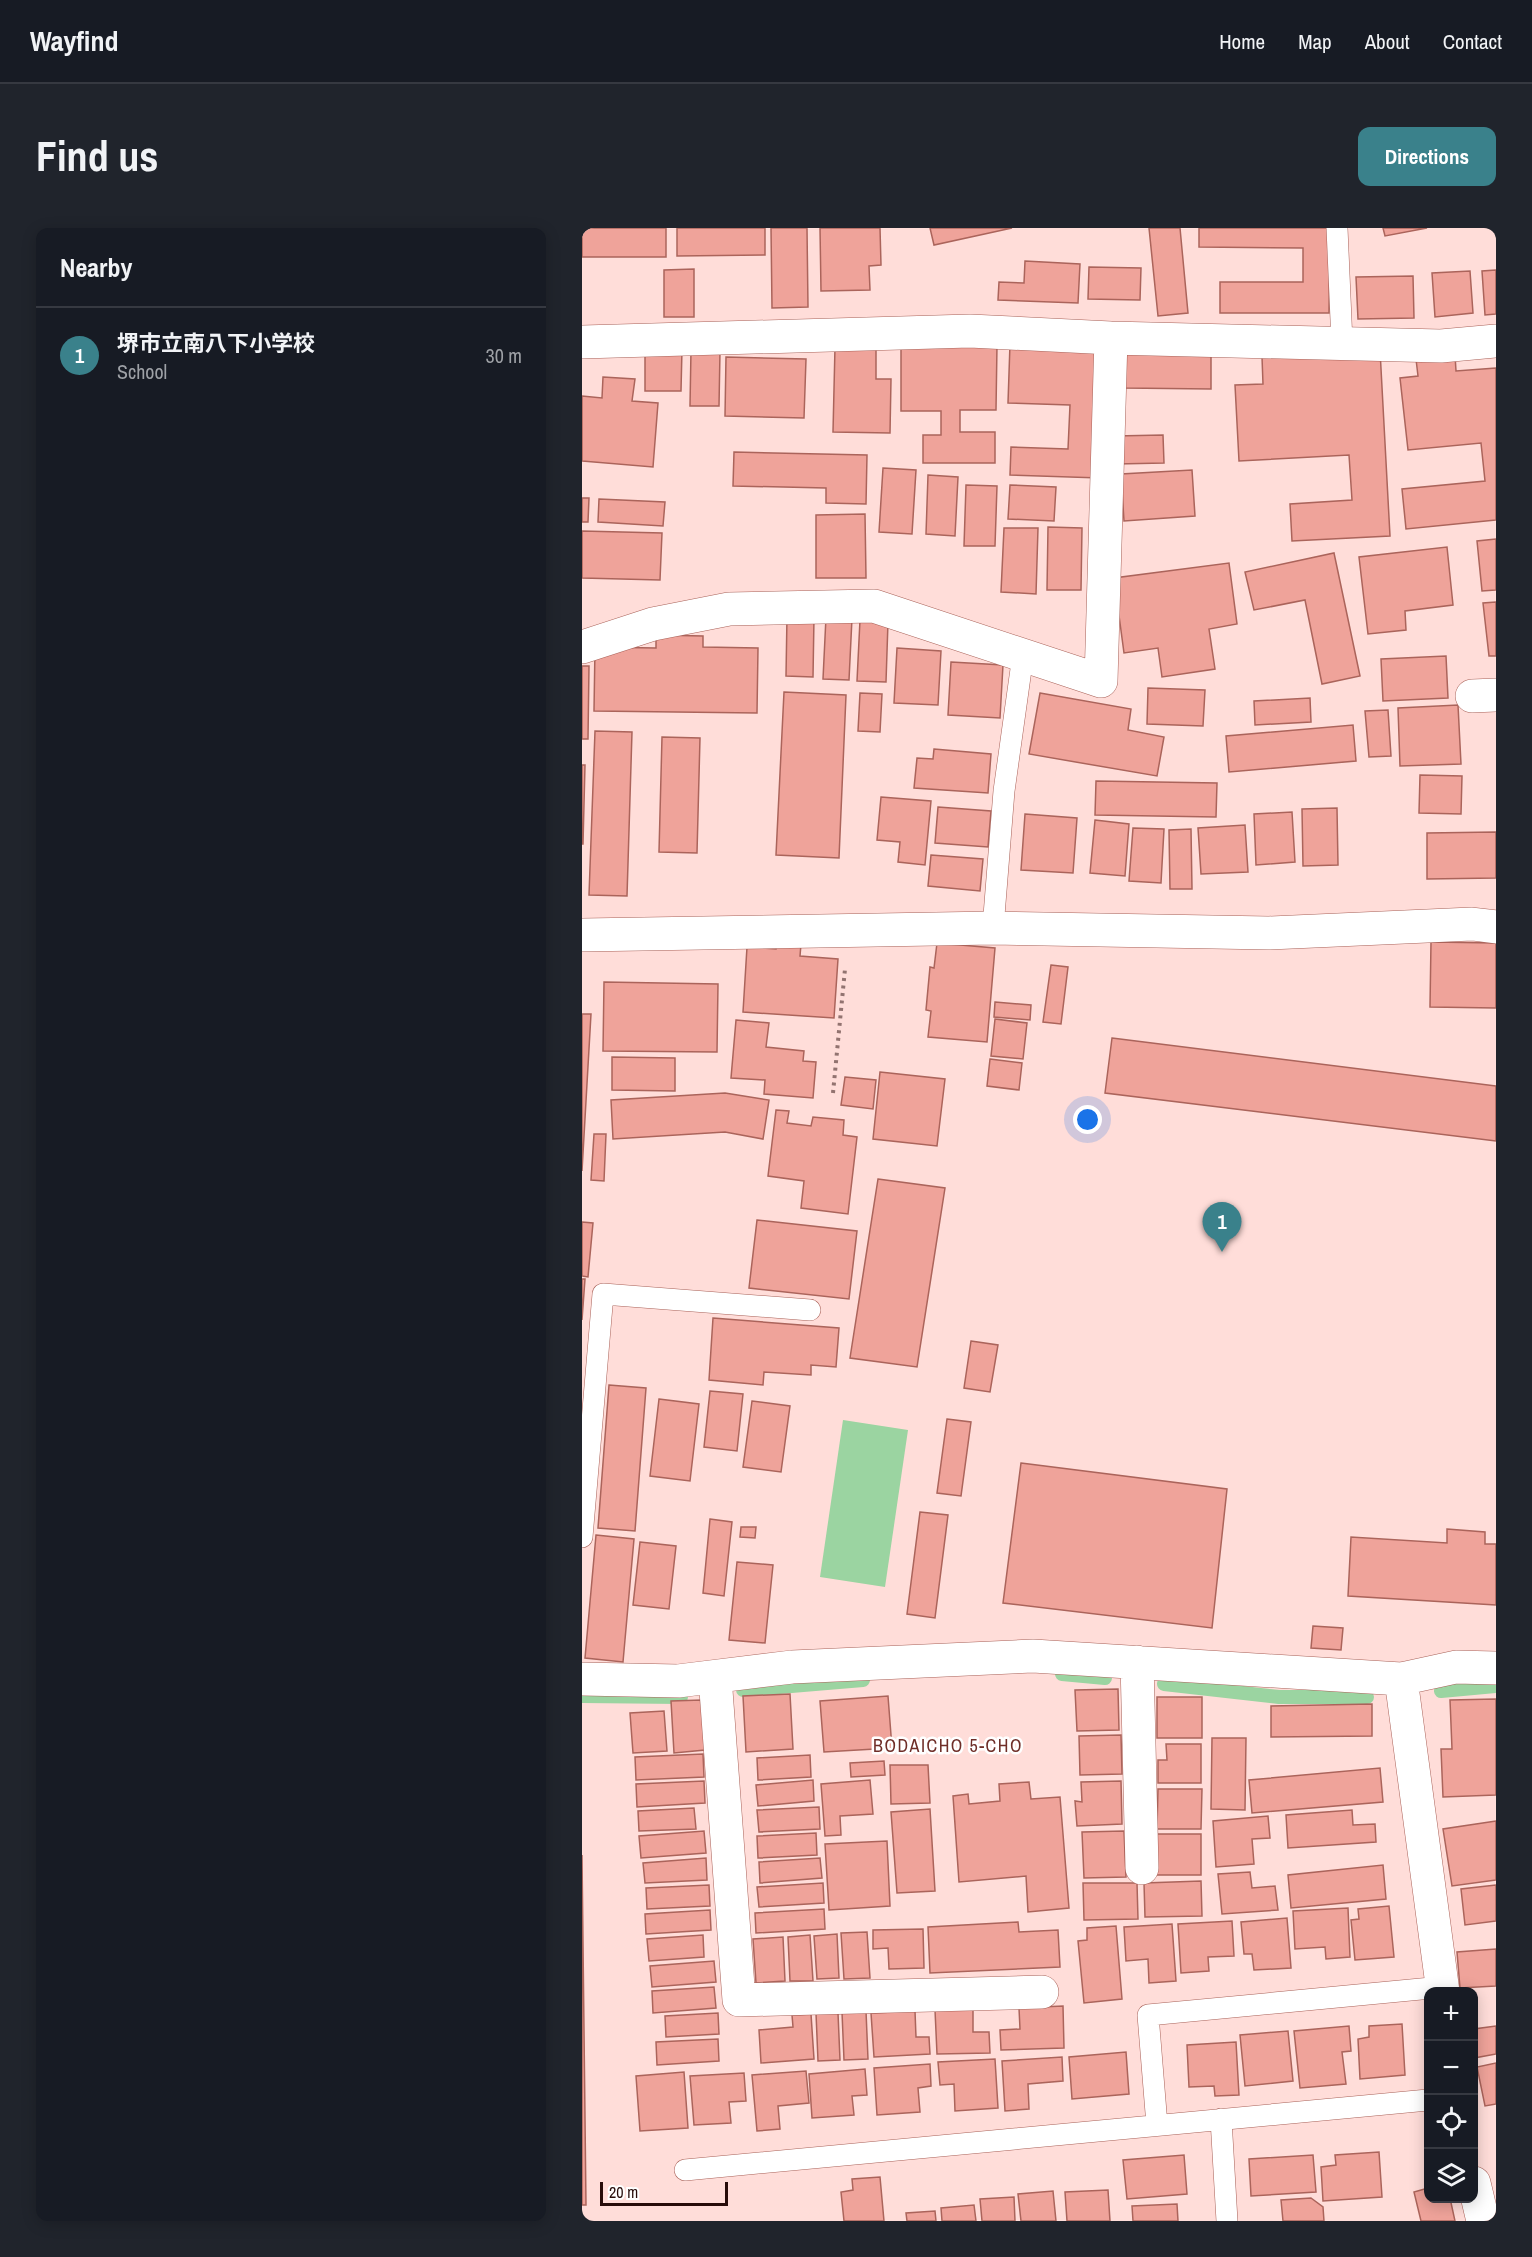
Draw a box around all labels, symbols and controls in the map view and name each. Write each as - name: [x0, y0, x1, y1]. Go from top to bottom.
- text: Wayfind: [30, 22, 118, 60]
- text: Home: [1219, 27, 1265, 56]
- text: Map: [1298, 27, 1332, 56]
- text: About: [1365, 27, 1410, 56]
- text: Contact: [1443, 27, 1502, 56]
- button: Directions: [1358, 127, 1496, 186]
- text: Find us: [36, 128, 158, 184]
- text: Nearby: [60, 250, 132, 285]
- text: 堺市立南八下小学校: [117, 328, 315, 358]
- text: 1: [75, 342, 84, 369]
- text: 30 m: [486, 342, 522, 369]
- text: School: [117, 358, 167, 385]
- your location: [1073, 1105, 1102, 1134]
- pin: 1: [1202, 1202, 1242, 1252]
- district label: BODAICHO 5-CHO: [873, 1733, 1023, 1758]
- map controls: [1424, 1987, 1478, 2203]
- button: +: [1424, 1987, 1478, 2041]
- button: −: [1424, 2041, 1478, 2095]
- button: locate: [1424, 2095, 1478, 2149]
- button: layers: [1424, 2149, 1478, 2203]
- scale bar: [600, 2179, 728, 2206]
- text: 20 m: [609, 2181, 638, 2203]

